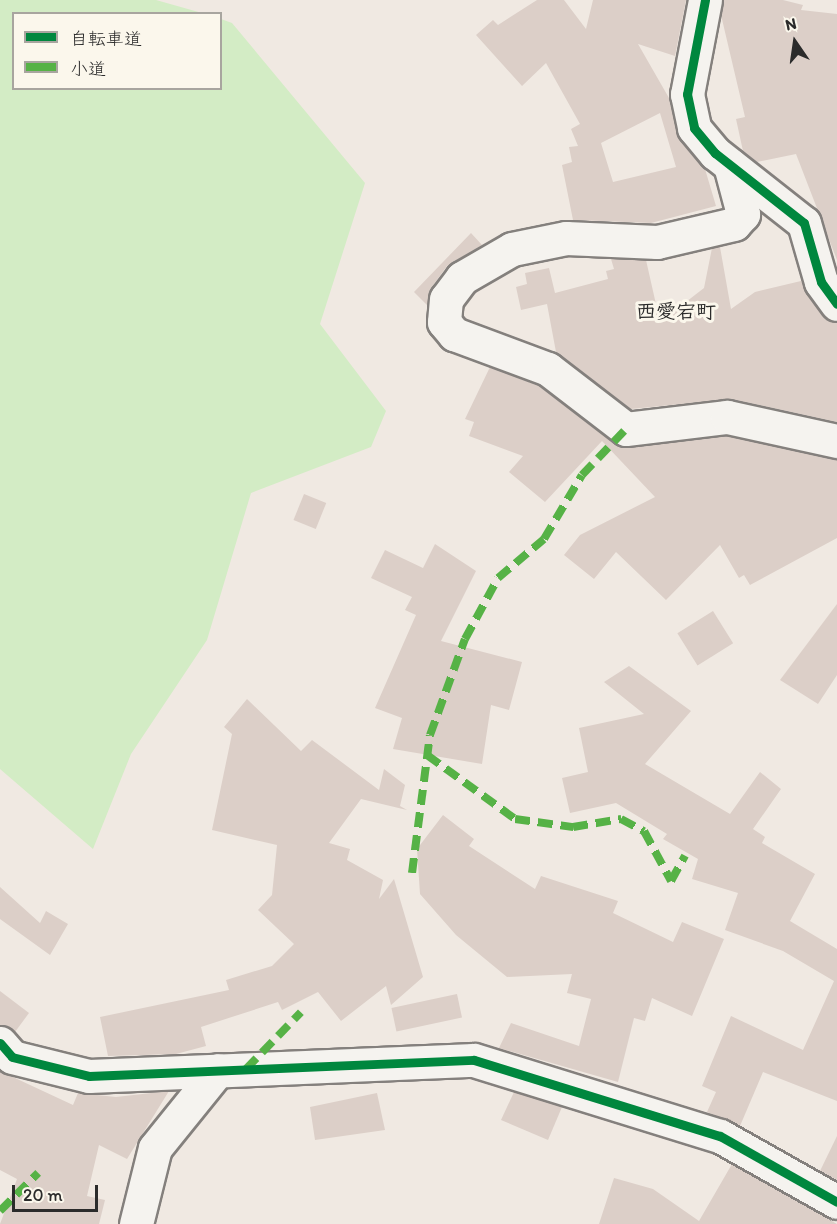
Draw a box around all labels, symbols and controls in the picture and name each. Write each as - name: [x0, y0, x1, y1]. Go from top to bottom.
- legend: [12, 12, 222, 90]
- north arrow: [765, 12, 825, 72]
- text: N: [783, 14, 798, 34]
- text: 自転車道: [70, 28, 142, 50]
- text: 小道: [70, 58, 106, 80]
- district label: 西愛宕町: [636, 299, 716, 323]
- scale bar: [15, 1173, 100, 1211]
- text: 20 m: [23, 1184, 63, 1206]

